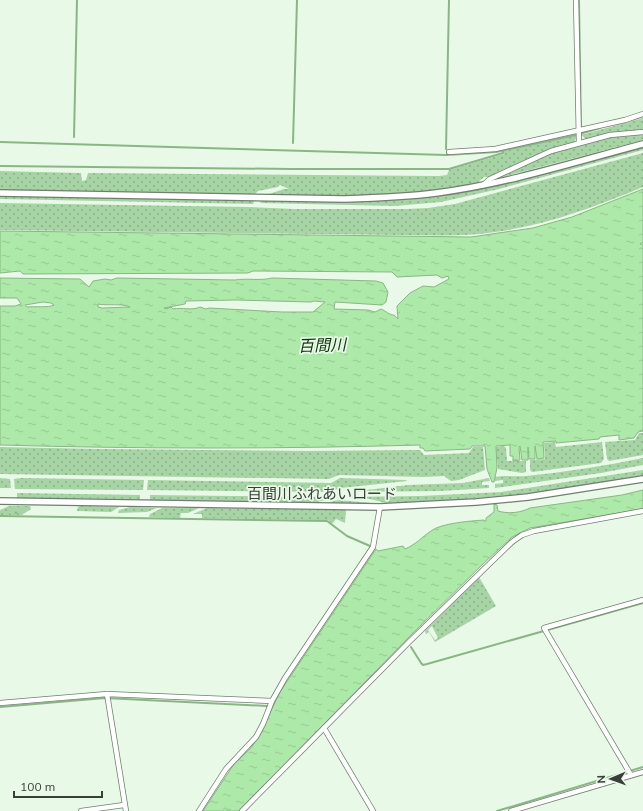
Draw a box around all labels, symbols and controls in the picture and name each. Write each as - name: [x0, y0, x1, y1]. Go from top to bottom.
- water label: 百間川: [298, 334, 348, 356]
- street label: 百間川ふれあいロード: [247, 484, 397, 503]
- north arrow: [591, 759, 631, 799]
- scale bar: [14, 773, 102, 799]
- text: N: [594, 775, 608, 784]
- text: 100 m: [20, 779, 55, 794]

